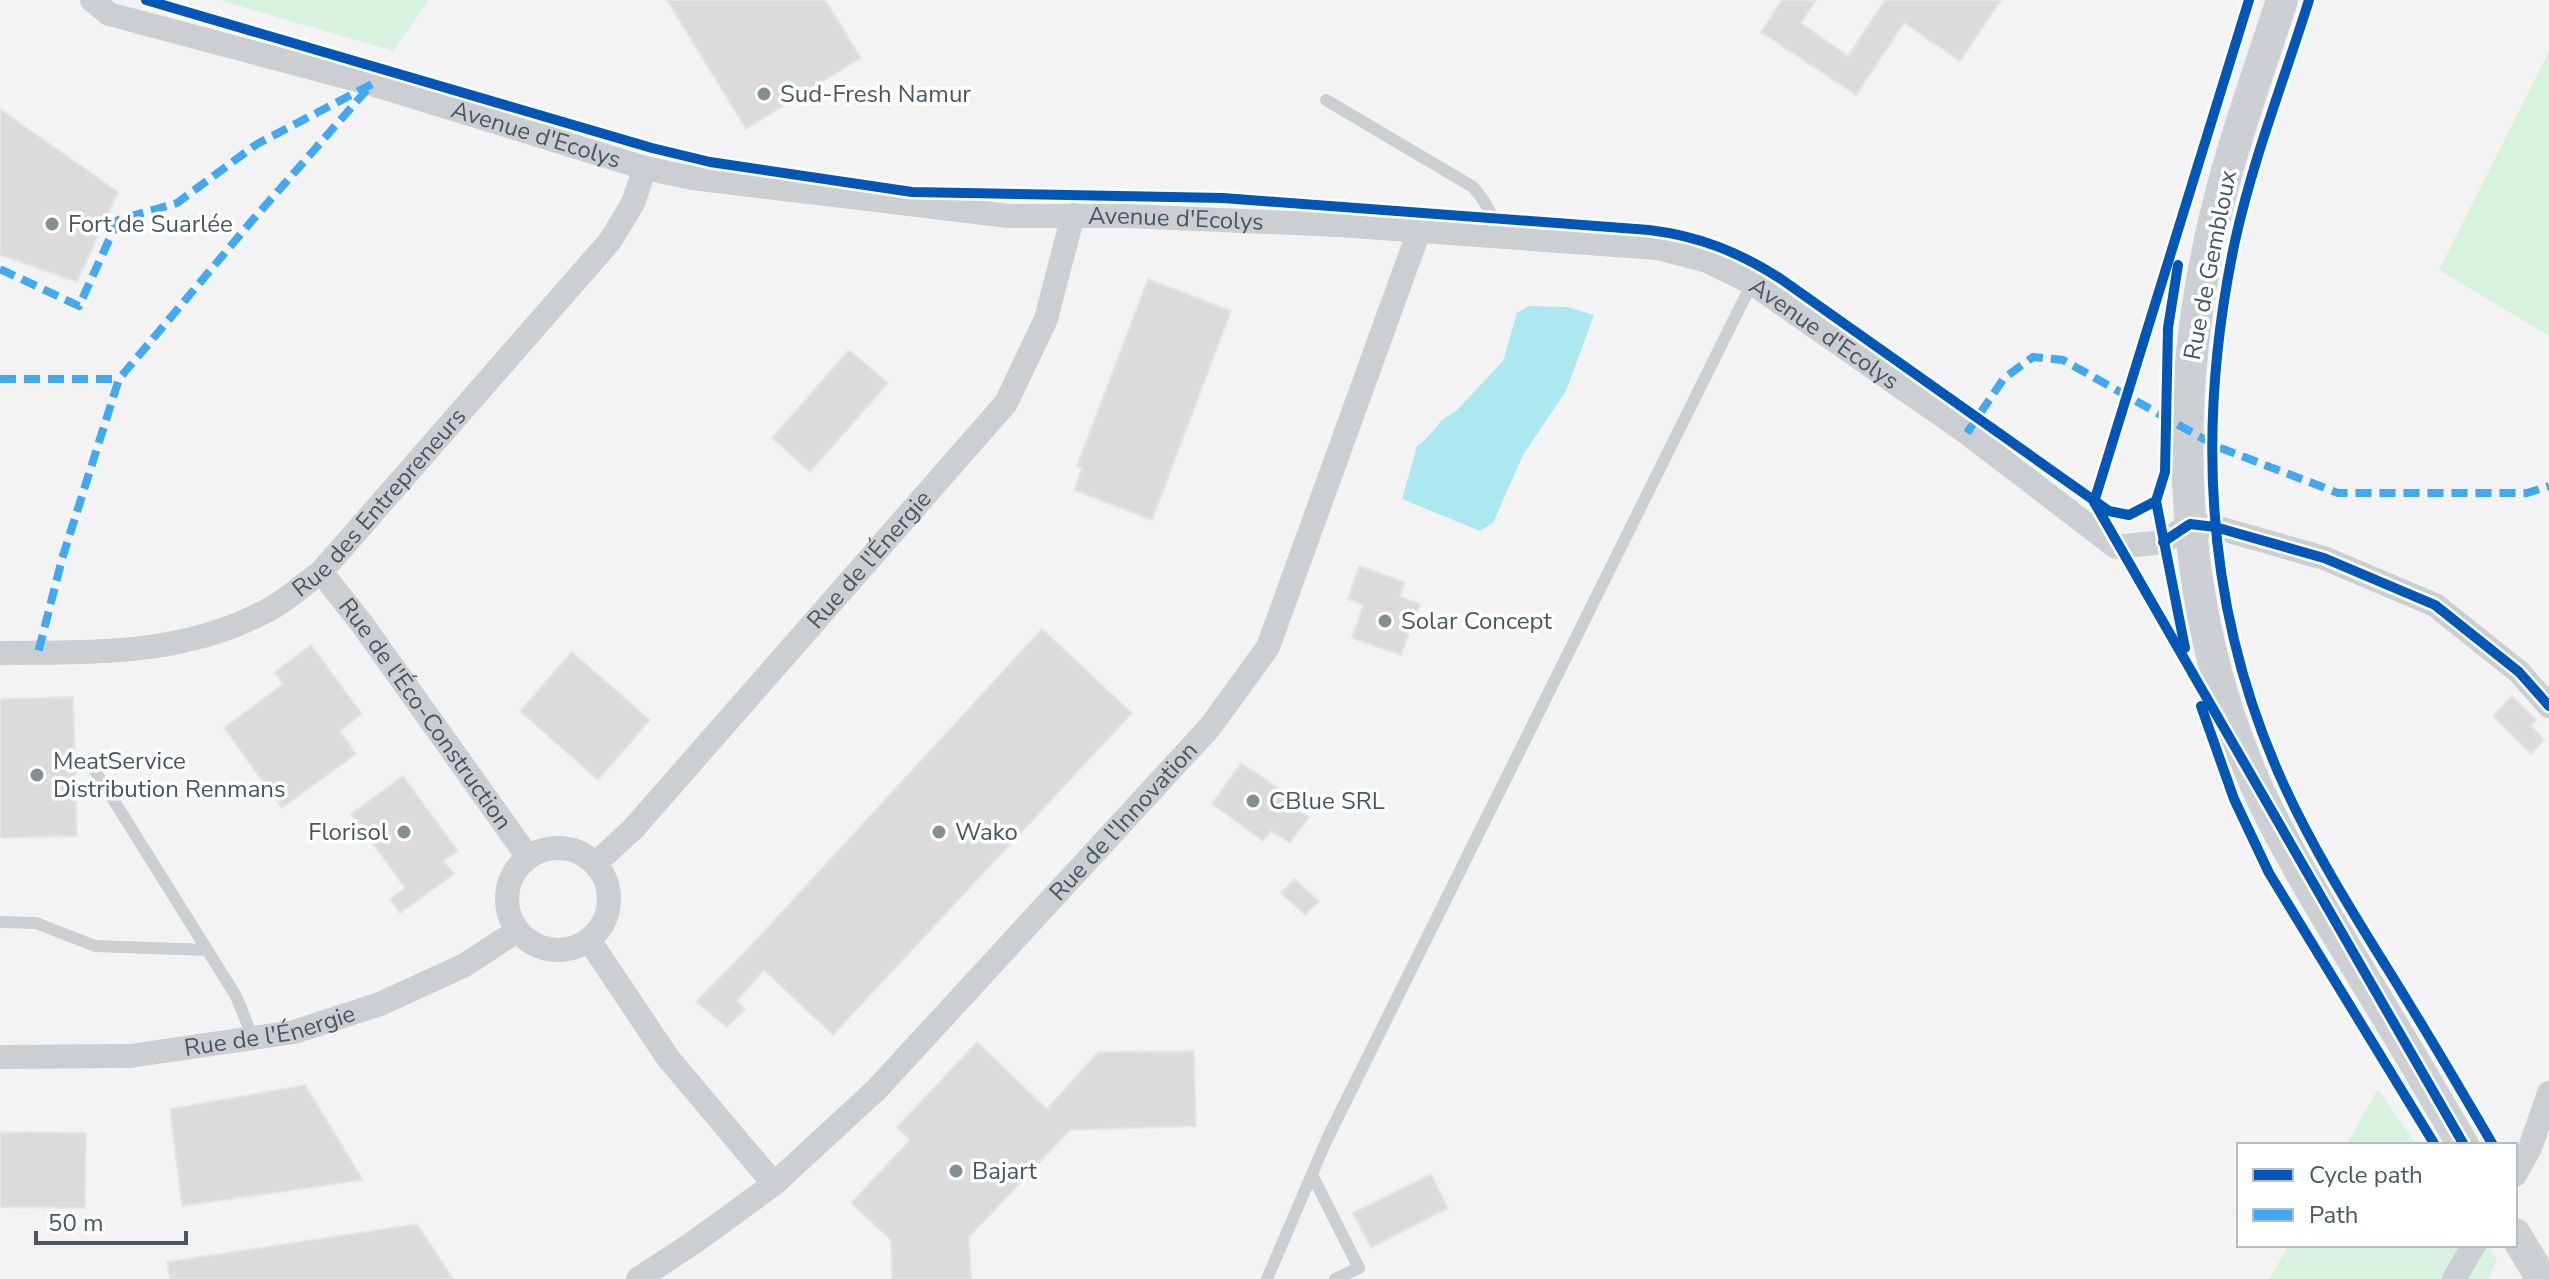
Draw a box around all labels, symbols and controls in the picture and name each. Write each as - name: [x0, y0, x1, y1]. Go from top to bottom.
- place label: Sud-Fresh Namur: [780, 78, 971, 110]
- marker: Sud-Fresh Namur: [755, 85, 773, 103]
- street label: Avenue d'Ecolys: [447, 93, 625, 176]
- street label: Rue de Gembloux: [2176, 167, 2244, 363]
- street label: Avenue d'Ecolys: [1088, 200, 1264, 238]
- place label: Fort de Suarlée: [68, 208, 233, 240]
- marker: Fort de Suarlée: [43, 215, 61, 233]
- street label: Avenue d'Ecolys: [1743, 270, 1906, 397]
- street label: Rue des Entrepreneurs: [285, 401, 473, 604]
- street label: Rue de l'Énergie: [800, 483, 938, 636]
- street label: Rue de l'Éco-Construction: [331, 591, 519, 836]
- place label: Solar Concept: [1401, 605, 1552, 637]
- marker: Solar Concept: [1376, 612, 1394, 630]
- street label: Rue de l'Innovation: [1042, 735, 1205, 908]
- place label: MeatService Distribution Renmans: [53, 745, 286, 805]
- marker: MeatService Distribution Renmans: [28, 766, 46, 784]
- place label: CBlue SRL: [1269, 785, 1385, 817]
- marker: CBlue SRL: [1244, 792, 1262, 810]
- place label: Florisol: [308, 816, 388, 848]
- place label: Wako: [955, 816, 1018, 848]
- marker: Florisol: [395, 823, 413, 841]
- marker: Wako: [930, 823, 948, 841]
- street label: Rue de l'Énergie: [182, 997, 359, 1064]
- legend: [2237, 1143, 2517, 1247]
- place label: Bajart: [972, 1155, 1038, 1187]
- text: Cycle path: [2309, 1159, 2423, 1191]
- marker: Bajart: [947, 1162, 965, 1180]
- scale bar: [36, 1195, 186, 1245]
- text: Path: [2309, 1199, 2358, 1231]
- text: 50 m: [48, 1207, 104, 1239]

